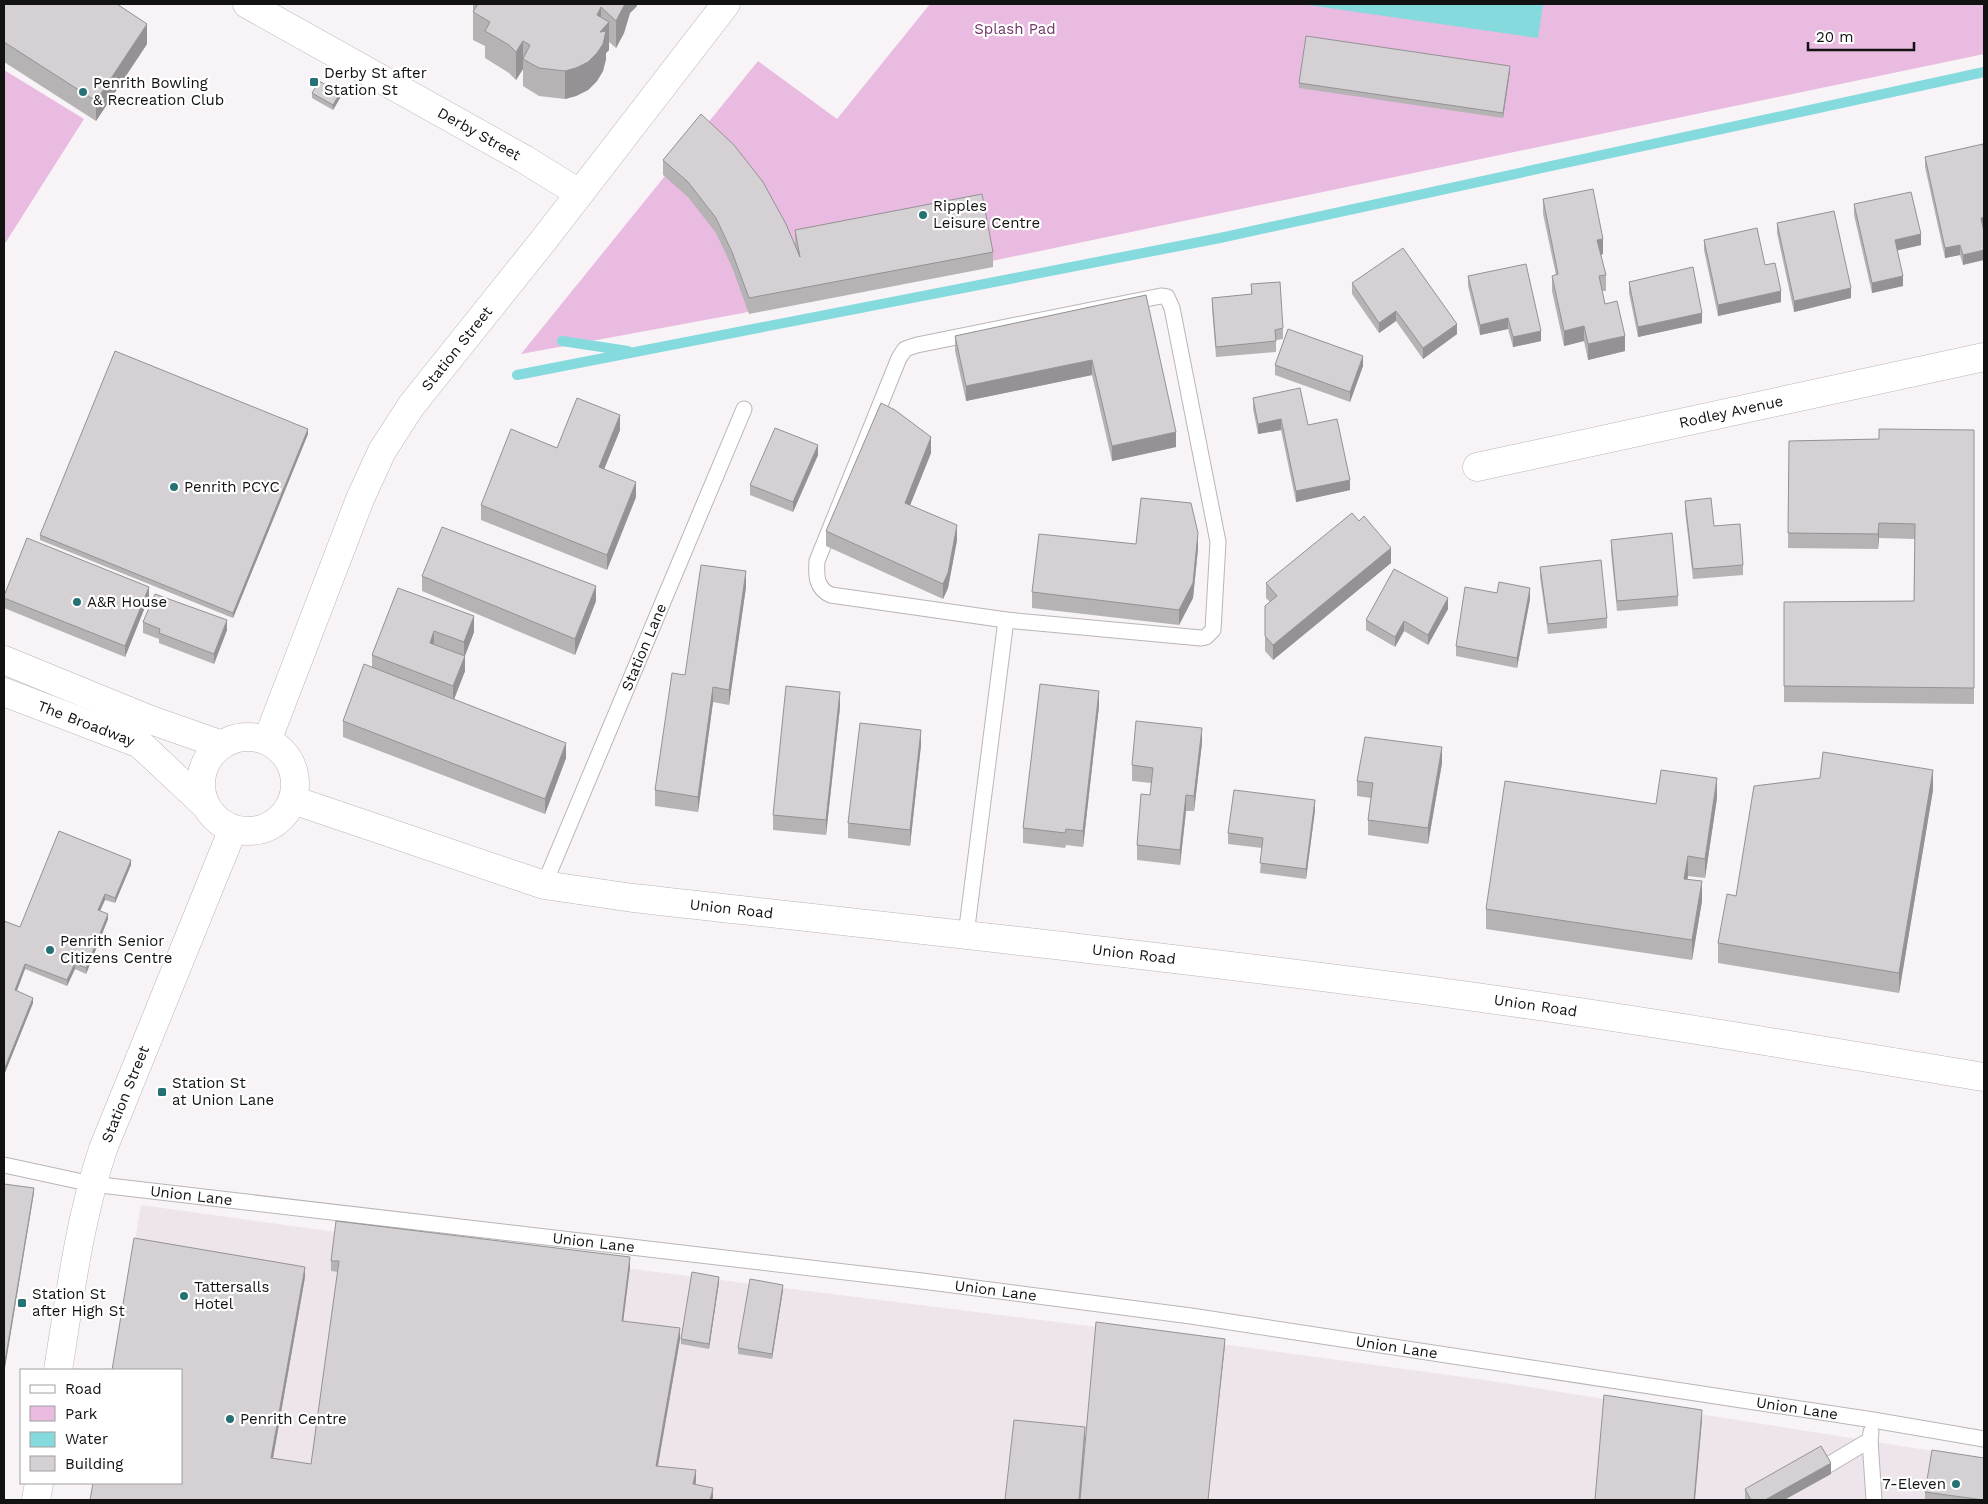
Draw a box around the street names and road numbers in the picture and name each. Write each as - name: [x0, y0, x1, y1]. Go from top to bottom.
- street label: Derby Street: [434, 103, 524, 165]
- street label: Station Street: [418, 302, 497, 395]
- street label: Rodley Avenue: [1677, 392, 1785, 432]
- street label: Station Lane: [618, 601, 670, 694]
- street label: The Broadway: [35, 697, 138, 750]
- street label: Union Road: [689, 895, 774, 922]
- street label: Union Road: [1091, 940, 1177, 968]
- street label: Union Road: [1493, 991, 1578, 1021]
- street label: Station Street: [98, 1042, 153, 1145]
- street label: Union Lane: [149, 1182, 233, 1209]
- street label: Union Lane: [551, 1229, 636, 1256]
- street label: Union Lane: [954, 1276, 1038, 1305]
- street label: Union Lane: [1354, 1332, 1439, 1362]
- street label: Union Lane: [1755, 1393, 1839, 1424]

